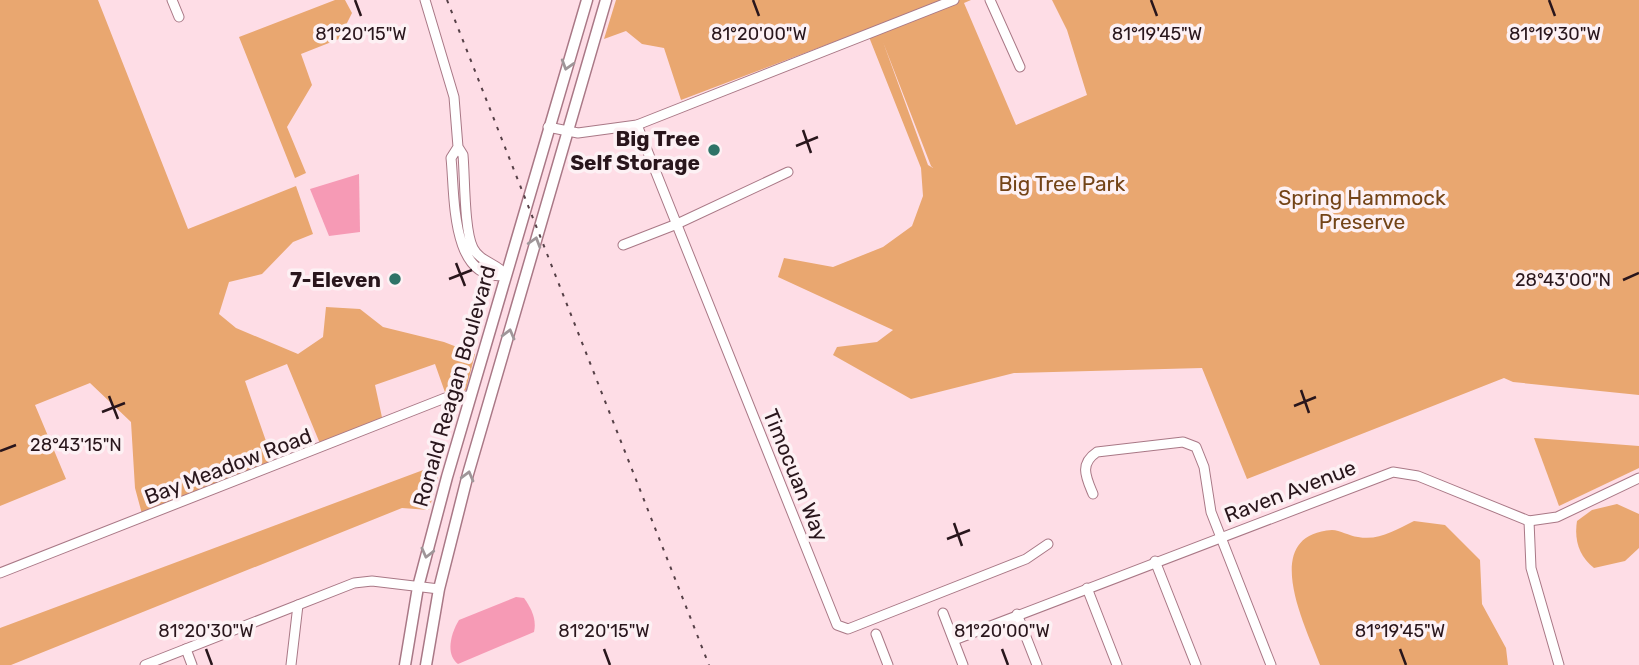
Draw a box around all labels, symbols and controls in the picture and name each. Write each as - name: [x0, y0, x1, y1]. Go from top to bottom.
- text: 81°20'15"W: [315, 23, 407, 45]
- text: 81°20'00"W: [711, 23, 807, 45]
- text: 81°19'45"W: [1112, 23, 1202, 45]
- text: 81°19'30"W: [1509, 23, 1601, 45]
- one-way arrow: [561, 59, 576, 71]
- place label: Big Tree Self Storage: [570, 126, 700, 175]
- marker: Big Tree Self Storage: [706, 142, 722, 158]
- park label: Big Tree Park: [999, 171, 1126, 196]
- park label: Spring Hammock Preserve: [1278, 185, 1446, 234]
- one-way arrow: [526, 236, 541, 248]
- street label: Ronald Reagan Boulevard: [408, 262, 500, 510]
- place label: 7-Eleven: [290, 267, 381, 292]
- text: 28°43'00"N: [1515, 269, 1611, 291]
- marker: 7-Eleven: [387, 271, 403, 287]
- one-way arrow: [500, 328, 515, 340]
- street label: Timocuan Way: [758, 405, 834, 545]
- street label: Bay Meadow Road: [141, 423, 315, 509]
- text: 28°43'15"N: [30, 434, 122, 456]
- street label: Raven Avenue: [1221, 454, 1359, 528]
- one-way arrow: [460, 470, 474, 482]
- one-way arrow: [420, 547, 435, 559]
- text: 81°20'30"W: [158, 620, 254, 642]
- text: 81°20'15"W: [558, 620, 650, 642]
- text: 81°20'00"W: [954, 620, 1050, 642]
- text: 81°19'45"W: [1355, 620, 1445, 642]

